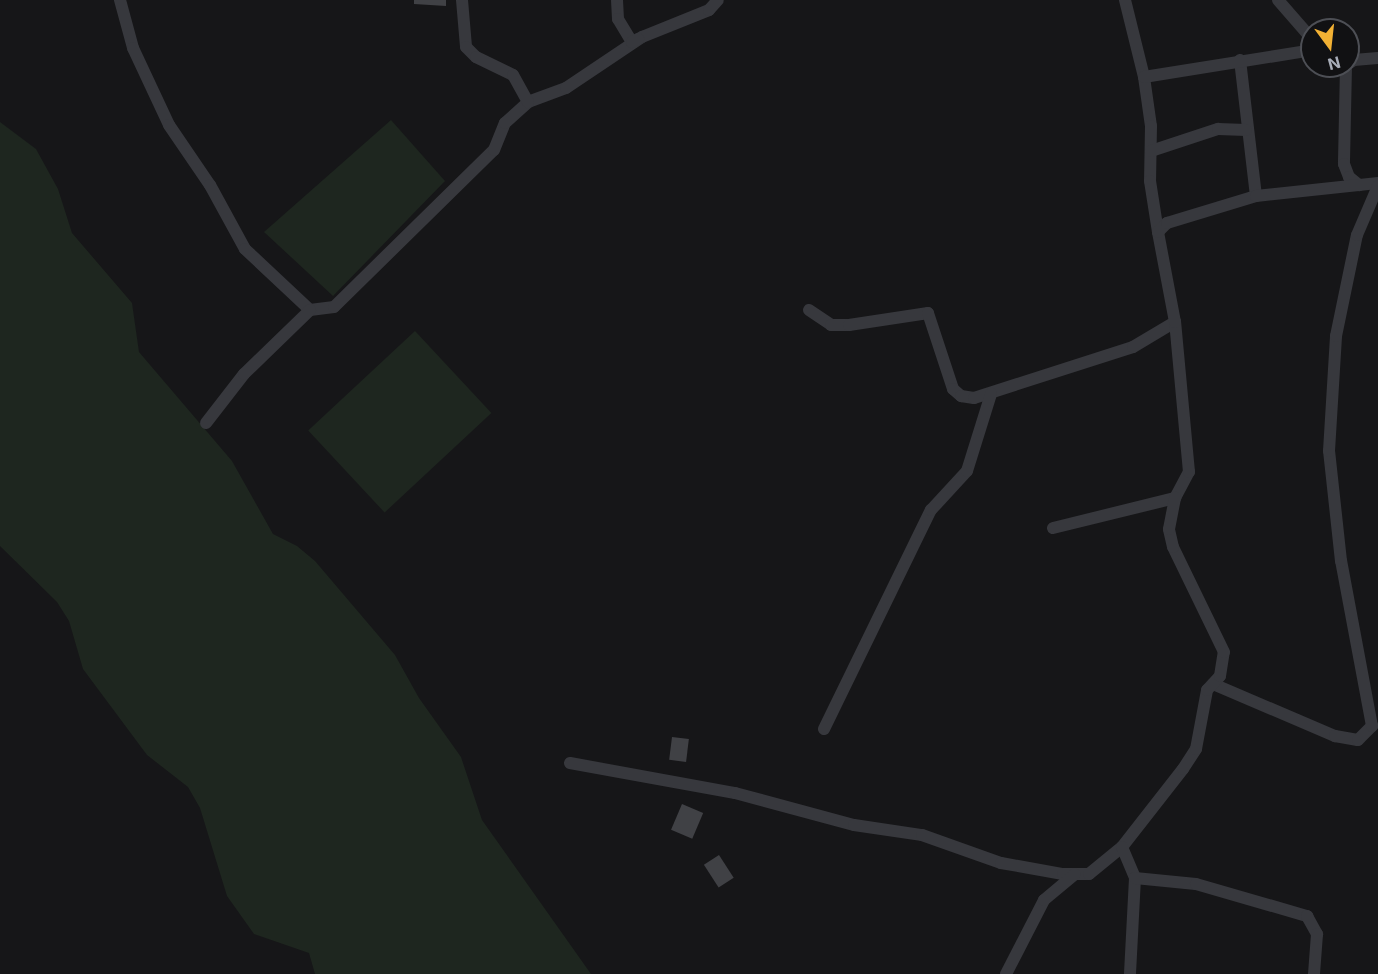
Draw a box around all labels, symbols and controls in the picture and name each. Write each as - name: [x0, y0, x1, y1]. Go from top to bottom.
- north arrow: [1300, 18, 1360, 78]
- text: N: [1326, 52, 1343, 75]

